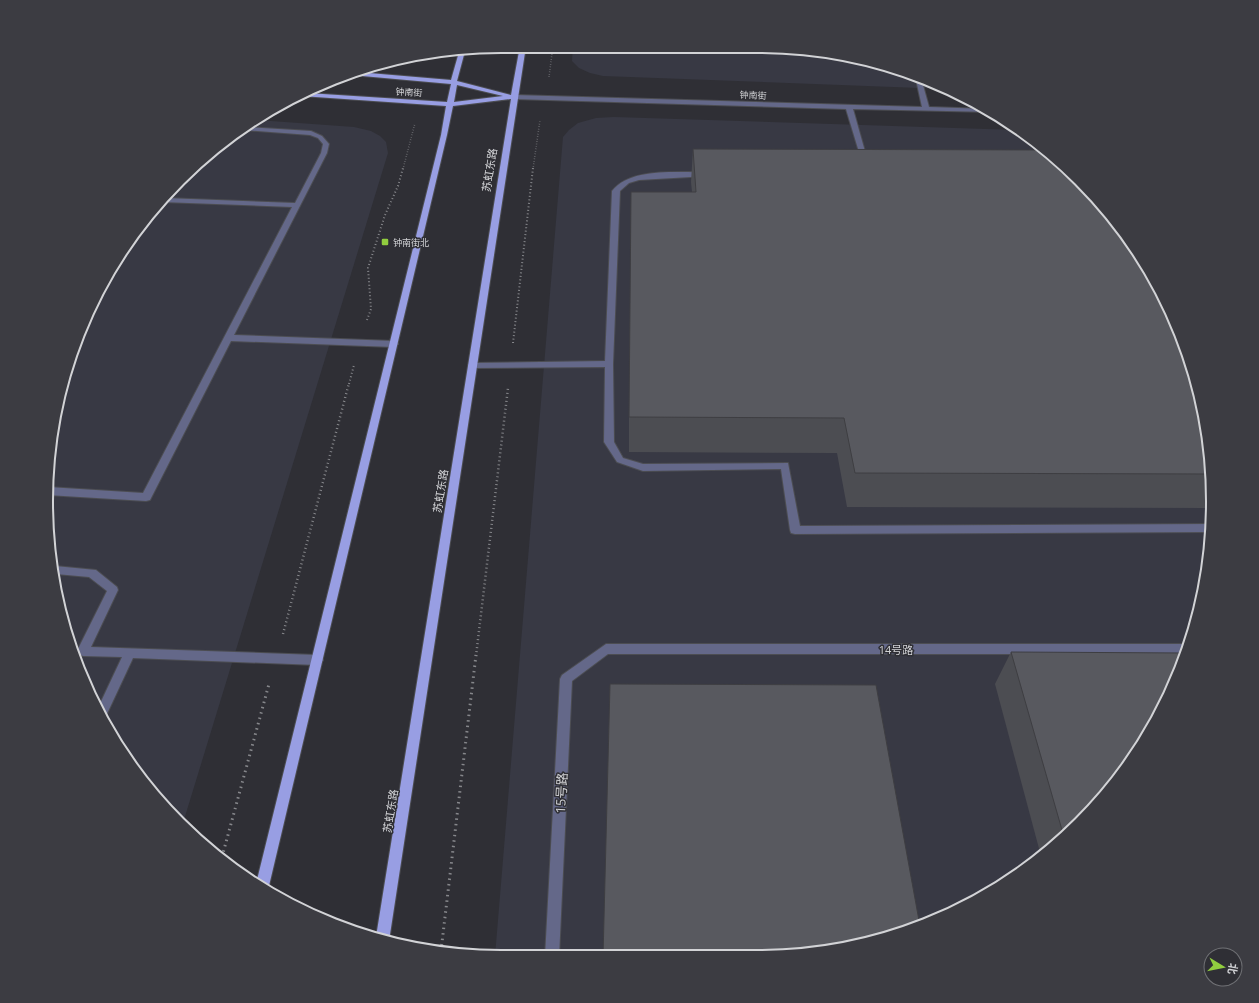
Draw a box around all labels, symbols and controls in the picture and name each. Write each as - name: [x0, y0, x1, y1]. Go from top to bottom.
- street label: 钟南街: [395, 85, 423, 99]
- street label: 钟南街: [739, 88, 767, 102]
- street label: 苏虹东路: [478, 147, 500, 193]
- place label: 钟南街北: [393, 236, 429, 249]
- marker: 钟南街北: [380, 237, 390, 247]
- street label: 苏虹东路: [429, 468, 451, 514]
- street label: 14号路: [879, 642, 913, 657]
- street label: 15号路: [551, 772, 571, 814]
- street label: 苏虹东路: [379, 788, 401, 834]
- north arrow: [1203, 947, 1243, 987]
- text: 北: [1225, 962, 1242, 976]

